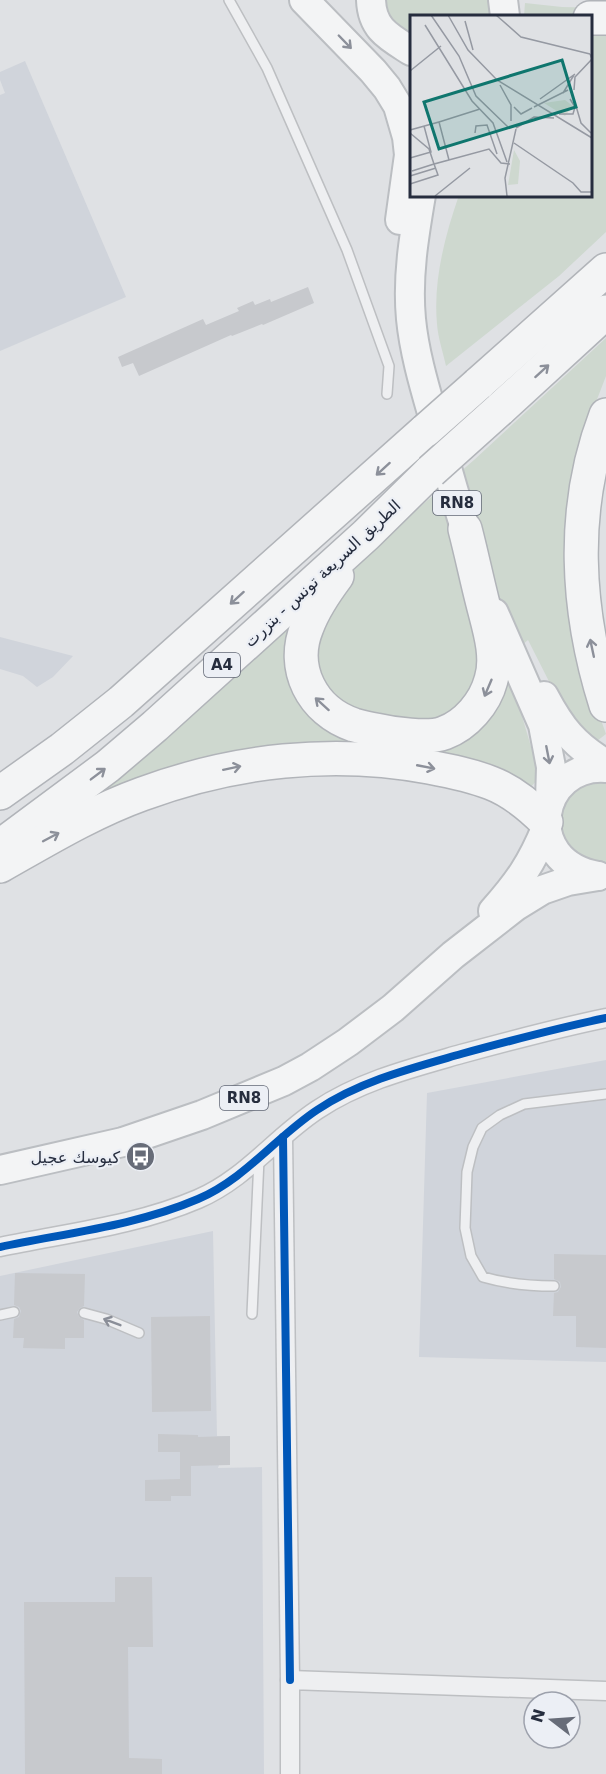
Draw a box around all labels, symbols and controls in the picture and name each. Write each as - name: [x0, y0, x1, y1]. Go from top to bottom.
- inset map: [410, 15, 591, 196]
- one-way arrow: [337, 34, 352, 49]
- one-way arrow: [534, 364, 549, 378]
- one-way arrow: [375, 462, 390, 476]
- road number: RN8: [433, 491, 481, 515]
- street label: الطريق السريعة تونس - بنزرت: [240, 496, 405, 652]
- one-way arrow: [230, 591, 245, 605]
- one-way arrow: [585, 639, 597, 658]
- road number: A4: [204, 653, 240, 677]
- one-way arrow: [482, 678, 493, 697]
- one-way arrow: [314, 697, 329, 711]
- one-way arrow: [543, 745, 554, 764]
- one-way arrow: [416, 761, 435, 772]
- one-way arrow: [222, 762, 242, 773]
- one-way arrow: [90, 767, 106, 780]
- one-way arrow: [42, 831, 59, 843]
- road number: RN8: [220, 1086, 268, 1110]
- bus stop icon: كيوسك عجيل: [125, 1141, 157, 1173]
- place label: كيوسك عجيل: [30, 1148, 120, 1168]
- one-way arrow: [103, 1316, 122, 1327]
- north arrow: [522, 1690, 582, 1750]
- text: N: [527, 1707, 549, 1725]

